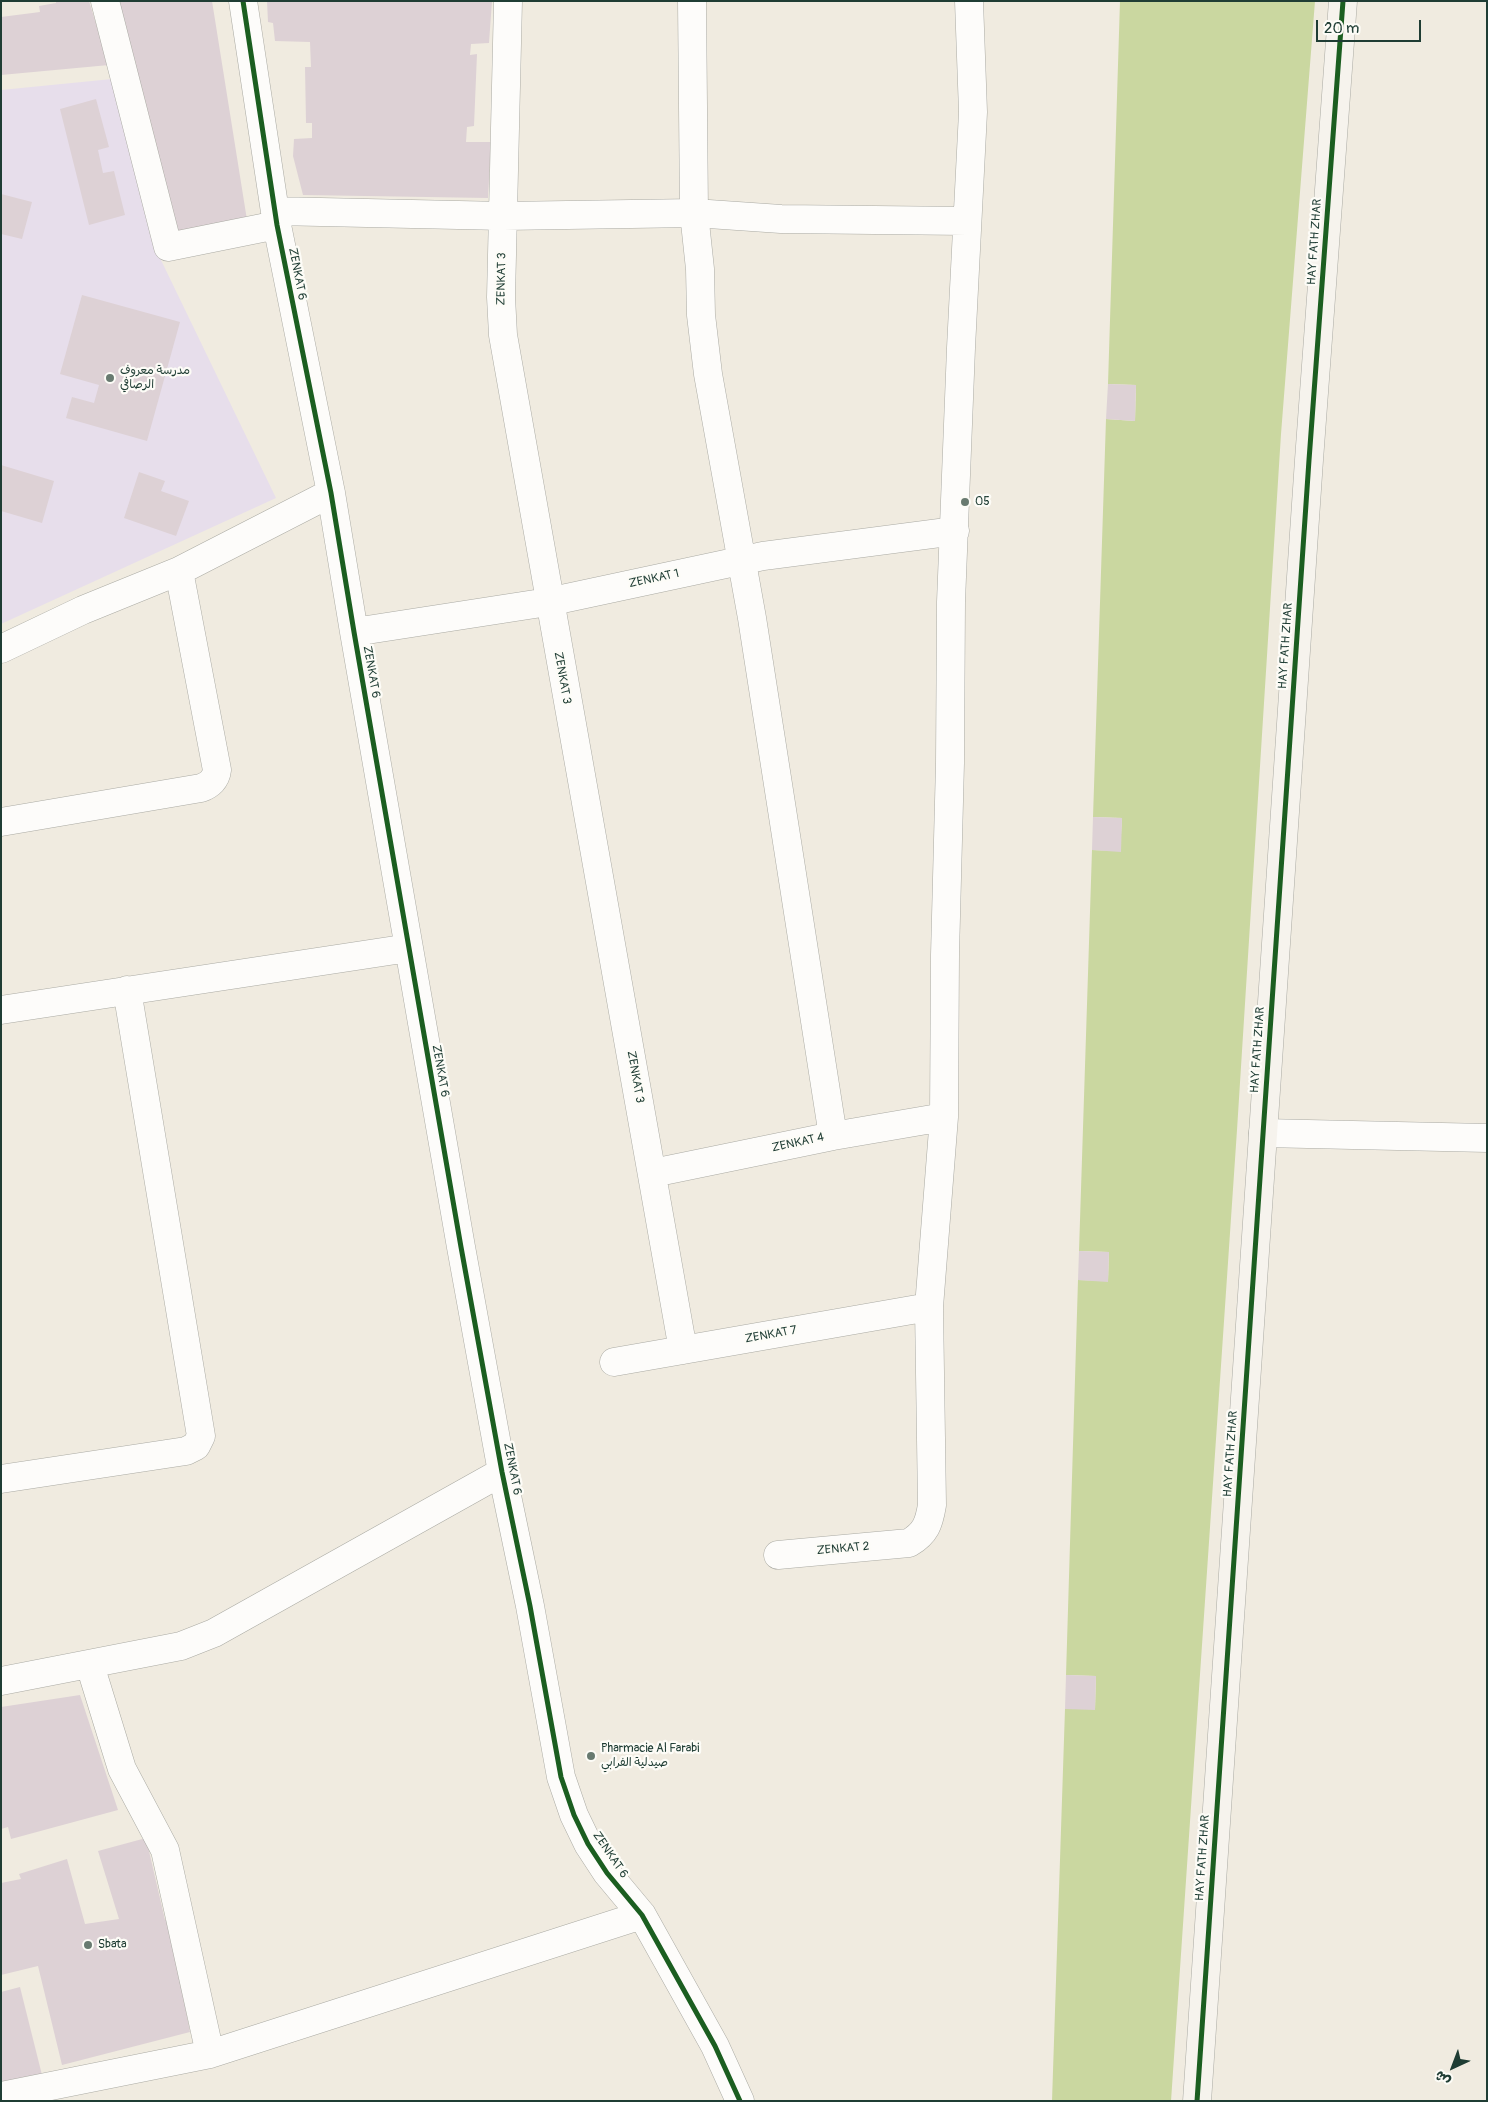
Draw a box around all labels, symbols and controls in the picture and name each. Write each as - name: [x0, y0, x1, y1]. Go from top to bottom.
- scale bar: [1318, 10, 1423, 42]
- text: 20 m: [1324, 19, 1359, 38]
- street label: HAY FATH ZHAR: [1305, 198, 1325, 286]
- street label: ZENKAT 6: [285, 247, 309, 301]
- street label: ZENKAT 3: [494, 252, 510, 306]
- place label: مدرسة معروف الرصافي: [120, 364, 190, 392]
- marker: مدرسة معروف الرصافي: [104, 372, 116, 384]
- place label: 05: [975, 495, 990, 509]
- marker: 05: [959, 496, 971, 508]
- street label: ZENKAT 1: [628, 567, 680, 591]
- street label: HAY FATH ZHAR: [1276, 602, 1296, 690]
- street label: ZENKAT 6: [359, 645, 383, 699]
- street label: ZENKAT 3: [550, 651, 574, 705]
- street label: HAY FATH ZHAR: [1248, 1006, 1268, 1094]
- street label: ZENKAT 6: [428, 1044, 452, 1098]
- street label: ZENKAT 3: [623, 1050, 647, 1104]
- street label: ZENKAT 4: [771, 1130, 825, 1156]
- street label: ZENKAT 7: [744, 1323, 798, 1347]
- street label: HAY FATH ZHAR: [1221, 1410, 1241, 1498]
- street label: ZENKAT 6: [500, 1442, 524, 1496]
- street label: ZENKAT 2: [816, 1540, 870, 1558]
- place label: Pharmacie Al Farabi صيدلية الفرابي: [601, 1742, 699, 1770]
- marker: Pharmacie Al Farabi صيدلية الفرابي: [585, 1750, 597, 1762]
- street label: HAY FATH ZHAR: [1193, 1814, 1213, 1902]
- street label: ZENKAT 6: [589, 1829, 631, 1881]
- place label: Sbata: [98, 1938, 127, 1952]
- marker: Sbata: [82, 1939, 94, 1951]
- north arrow: [1428, 2042, 1478, 2092]
- text: ش: [1431, 2067, 1454, 2090]

